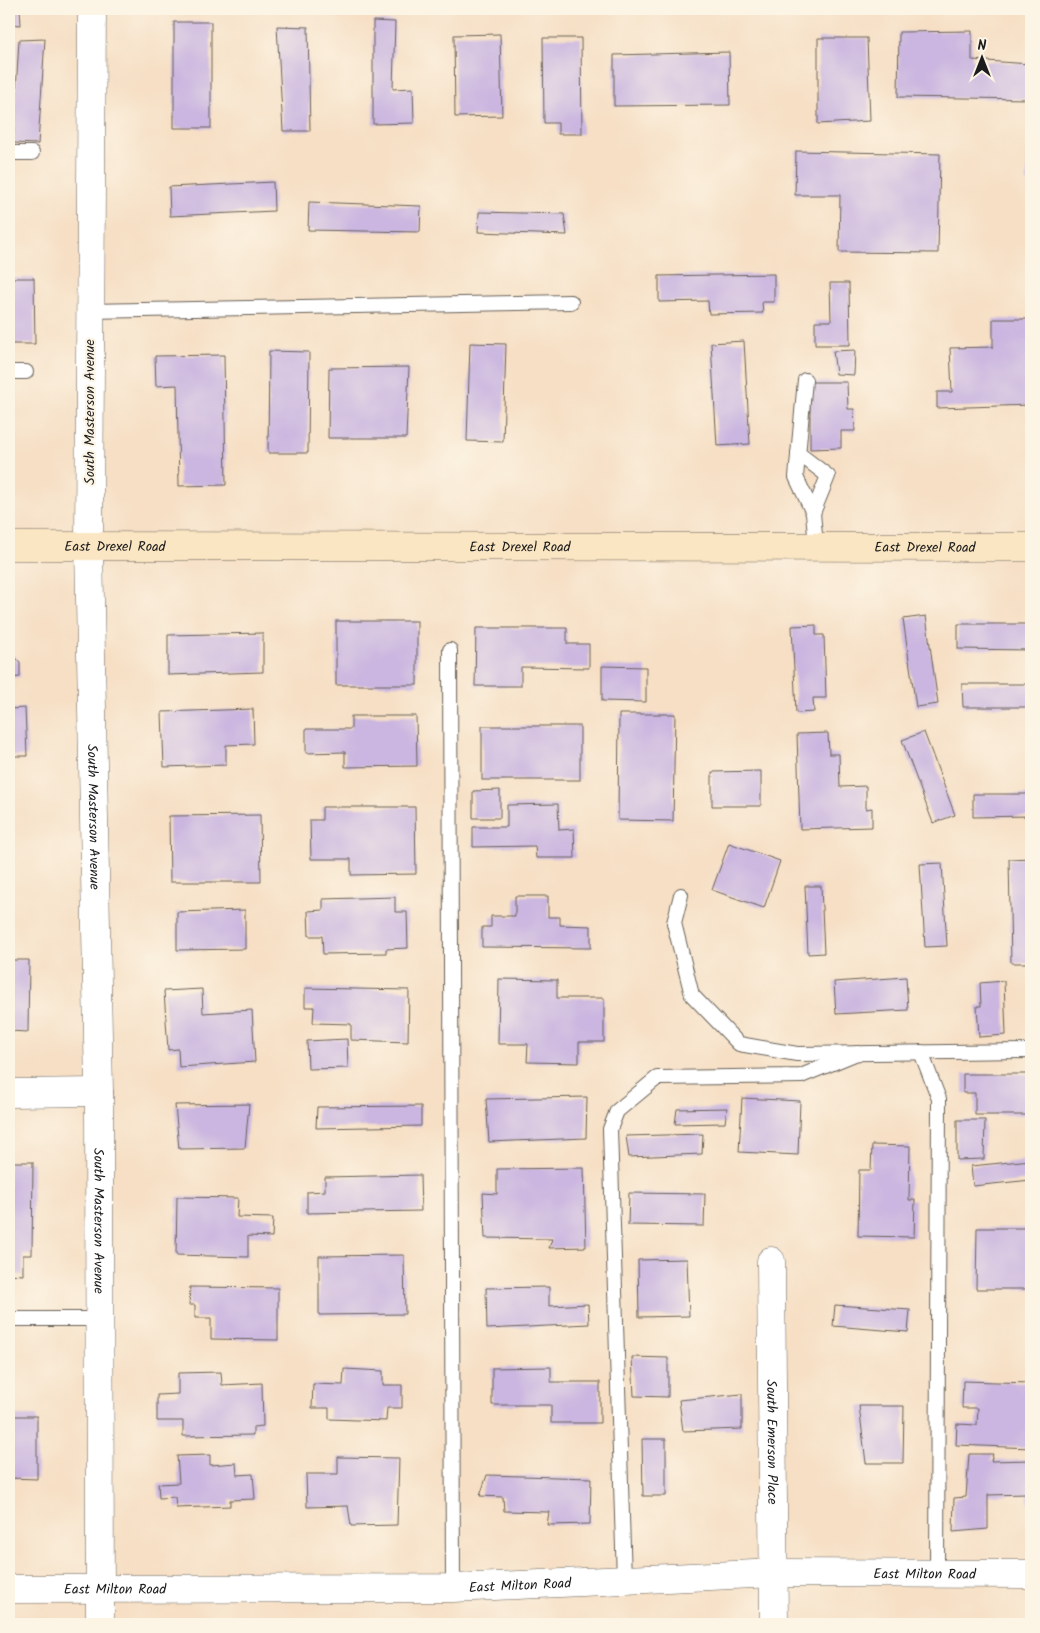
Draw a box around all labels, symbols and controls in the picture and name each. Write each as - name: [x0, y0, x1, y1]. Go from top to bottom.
- north arrow: [958, 32, 1008, 82]
- text: N: [978, 35, 987, 57]
- street label: South Masterson Avenue: [79, 339, 101, 485]
- street label: East Drexel Road: [64, 536, 167, 558]
- street label: East Drexel Road: [469, 536, 572, 559]
- street label: East Drexel Road: [874, 537, 977, 559]
- street label: South Masterson Avenue: [81, 744, 105, 891]
- street label: South Masterson Avenue: [87, 1148, 109, 1294]
- street label: South Emerson Place: [760, 1379, 783, 1505]
- street label: East Milton Road: [873, 1563, 977, 1586]
- street label: East Milton Road: [468, 1572, 573, 1599]
- street label: East Milton Road: [64, 1579, 167, 1601]

